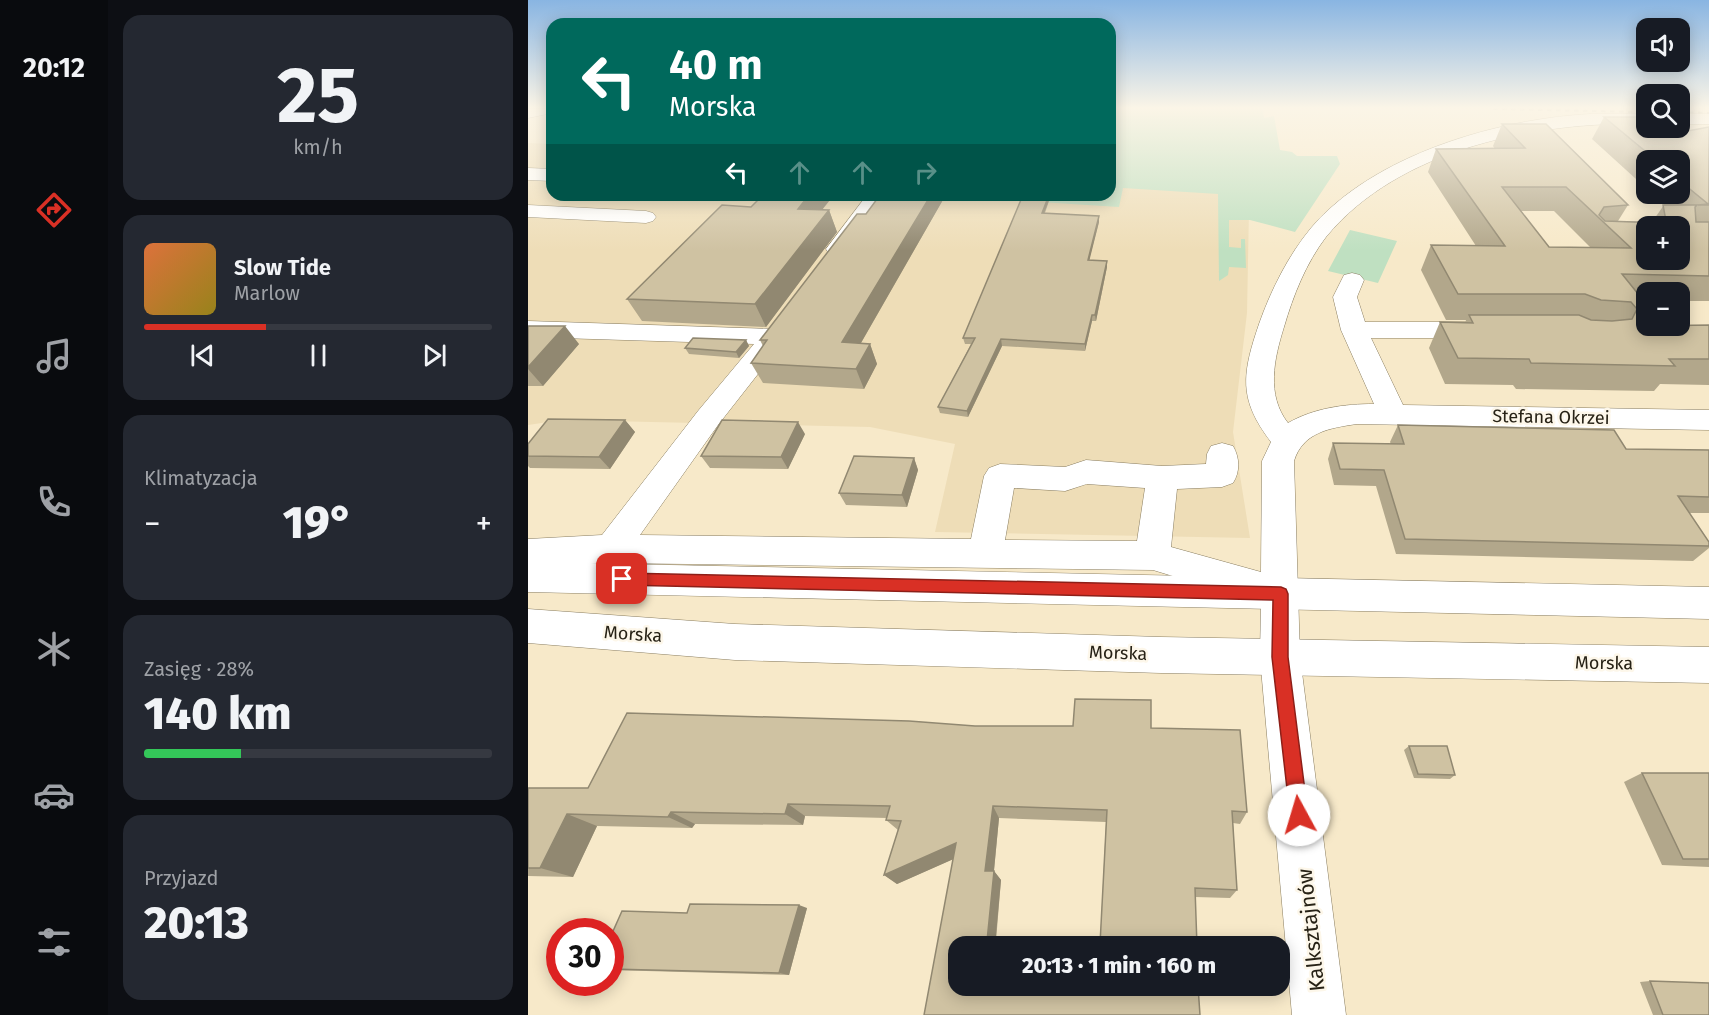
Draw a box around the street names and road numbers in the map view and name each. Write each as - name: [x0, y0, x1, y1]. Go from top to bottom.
- street label: Stefana Okrzei: [1492, 405, 1610, 429]
- street label: Morska: [603, 621, 663, 647]
- street label: Morska: [1088, 641, 1148, 665]
- street label: Morska: [1575, 651, 1633, 675]
- street label: Kalksztajnów: [1292, 867, 1330, 993]

